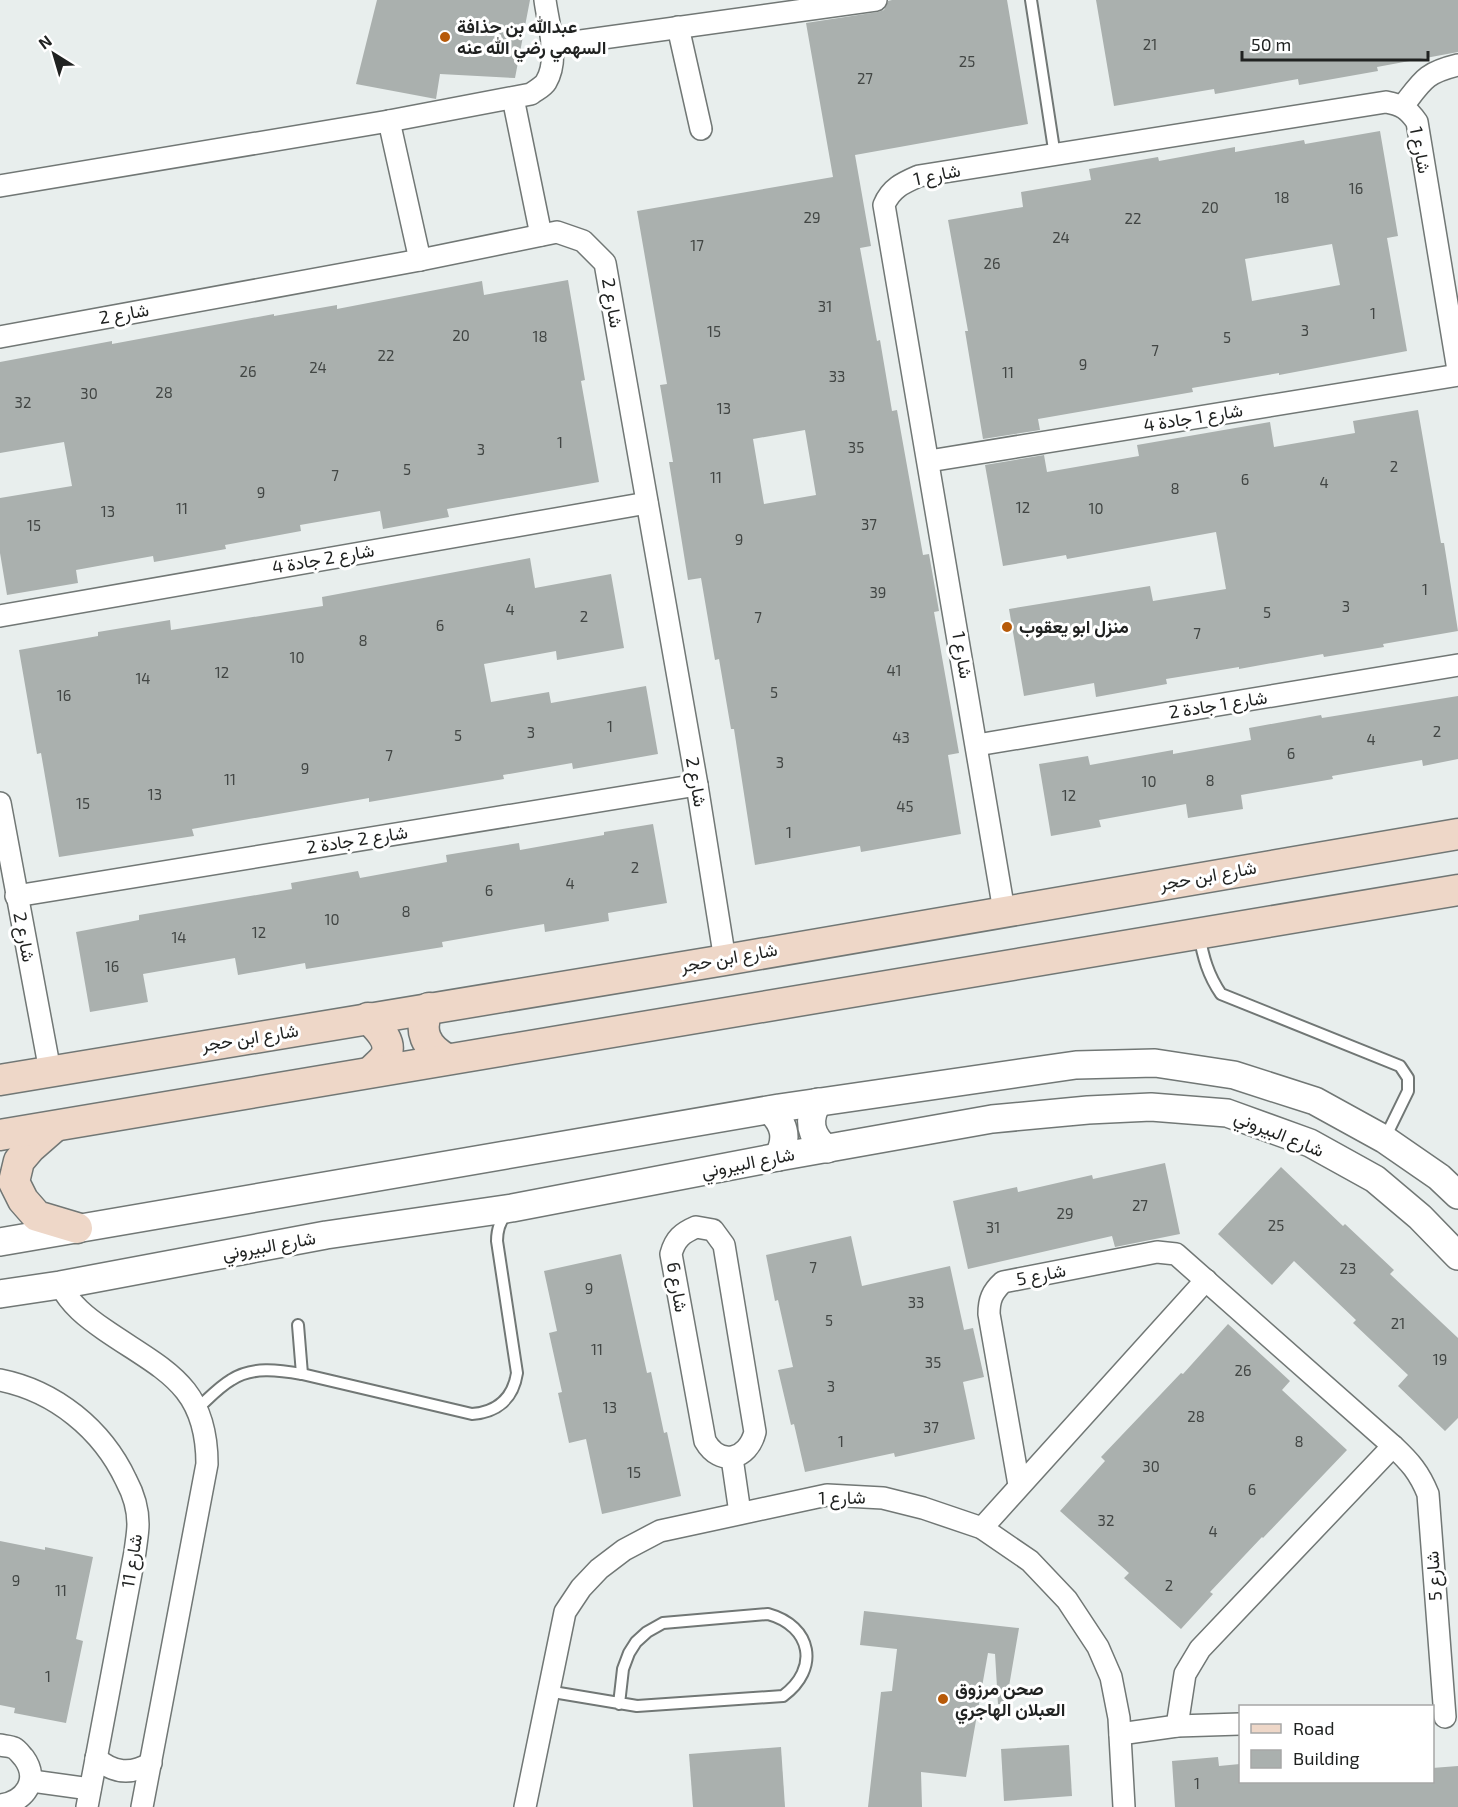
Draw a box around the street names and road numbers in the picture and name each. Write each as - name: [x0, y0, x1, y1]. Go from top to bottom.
- street label: شارع 1: [1404, 124, 1436, 176]
- street label: شارع 1: [911, 158, 963, 192]
- street label: شارع 2: [596, 276, 628, 330]
- street label: شارع 2: [97, 298, 151, 330]
- street label: شارع 1 جادة 4: [1142, 398, 1244, 438]
- street label: شارع 2 جادة 4: [270, 538, 376, 580]
- street label: شارع 1: [946, 630, 978, 680]
- street label: شارع 1 جادة 2: [1167, 685, 1269, 725]
- street label: شارع 2: [680, 755, 712, 809]
- street label: شارع 2 جادة 2: [305, 820, 409, 860]
- street label: شارع ابن حجر: [1157, 856, 1258, 896]
- street label: شارع 2: [7, 910, 41, 964]
- street label: شارع ابن حجر: [678, 938, 779, 978]
- street label: شارع ابن حجر: [199, 1018, 300, 1058]
- street label: شارع البيروني: [1230, 1105, 1327, 1166]
- street label: شارع البيروني: [699, 1142, 797, 1187]
- street label: شارع البيروني: [220, 1226, 318, 1269]
- street label: شارع 5: [1014, 1258, 1068, 1292]
- street label: شارع 6: [661, 1260, 693, 1314]
- street label: شارع 1: [818, 1486, 866, 1510]
- street label: شارع 11: [116, 1532, 148, 1590]
- street label: شارع 5: [1420, 1550, 1448, 1602]

